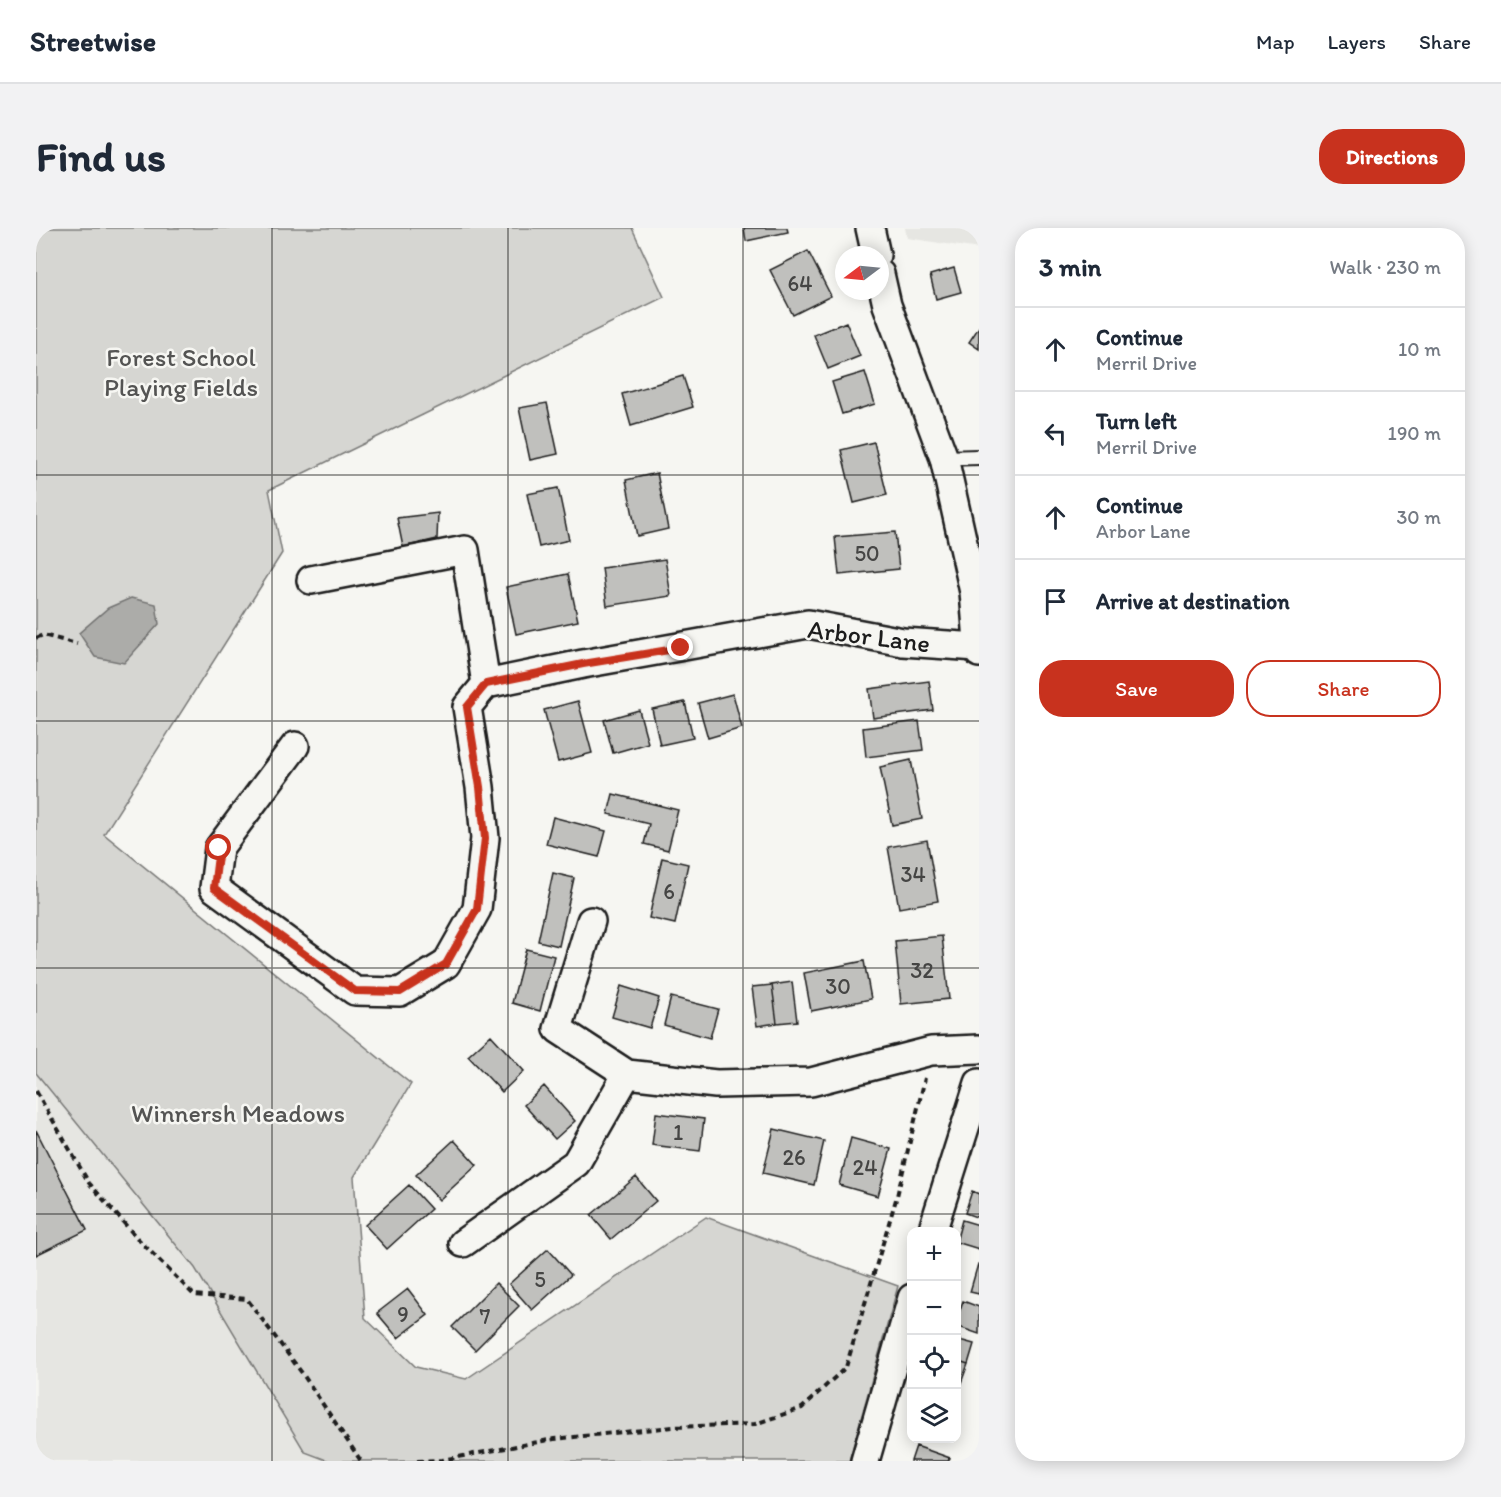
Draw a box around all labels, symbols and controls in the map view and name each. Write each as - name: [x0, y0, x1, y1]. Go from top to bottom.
- text: Streetwise: [30, 24, 156, 58]
- text: Map: [1256, 29, 1295, 54]
- text: Layers: [1328, 29, 1386, 54]
- text: Share: [1419, 29, 1471, 54]
- button: Directions: [1319, 129, 1465, 184]
- text: Find us: [36, 131, 166, 182]
- north arrow: [835, 246, 889, 300]
- text: 3 min: [1039, 251, 1101, 283]
- text: Walk · 230 m: [1329, 255, 1441, 279]
- house number: 64: [788, 270, 812, 297]
- text: Continue: [1096, 324, 1183, 351]
- icon: ahead: [1039, 333, 1072, 366]
- text: 10 m: [1398, 337, 1441, 361]
- park label: Forest School Playing Fields: [104, 341, 258, 403]
- text: Merril Drive: [1096, 351, 1197, 375]
- text: Turn left: [1096, 408, 1177, 435]
- icon: left: [1039, 417, 1072, 450]
- text: 190 m: [1388, 421, 1441, 445]
- text: Merril Drive: [1096, 435, 1197, 459]
- text: Continue: [1096, 492, 1183, 519]
- icon: ahead: [1039, 501, 1072, 534]
- text: 30 m: [1396, 505, 1441, 529]
- text: Arbor Lane: [1096, 519, 1191, 543]
- house number: 50: [854, 540, 880, 567]
- icon: arrive: [1039, 585, 1072, 618]
- text: Arrive at destination: [1096, 588, 1290, 615]
- street label: Arbor Lane: [806, 613, 932, 659]
- route end: [667, 634, 693, 660]
- button: Save: [1039, 660, 1234, 717]
- button: Share: [1246, 660, 1441, 717]
- route start: [205, 834, 231, 860]
- house number: 34: [900, 861, 926, 888]
- house number: 6: [663, 878, 675, 905]
- house number: 32: [910, 957, 934, 984]
- house number: 30: [825, 973, 851, 1000]
- park label: Winnersh Meadows: [131, 1097, 345, 1129]
- house number: 1: [673, 1119, 683, 1146]
- house number: 26: [782, 1144, 806, 1171]
- house number: 24: [853, 1154, 877, 1181]
- map controls: [907, 1227, 961, 1443]
- button: +: [907, 1227, 961, 1281]
- house number: 5: [534, 1266, 546, 1293]
- button: −: [907, 1281, 961, 1335]
- house number: 9: [397, 1301, 409, 1328]
- house number: 7: [480, 1303, 491, 1330]
- button: locate: [907, 1335, 961, 1389]
- button: layers: [907, 1389, 961, 1443]

